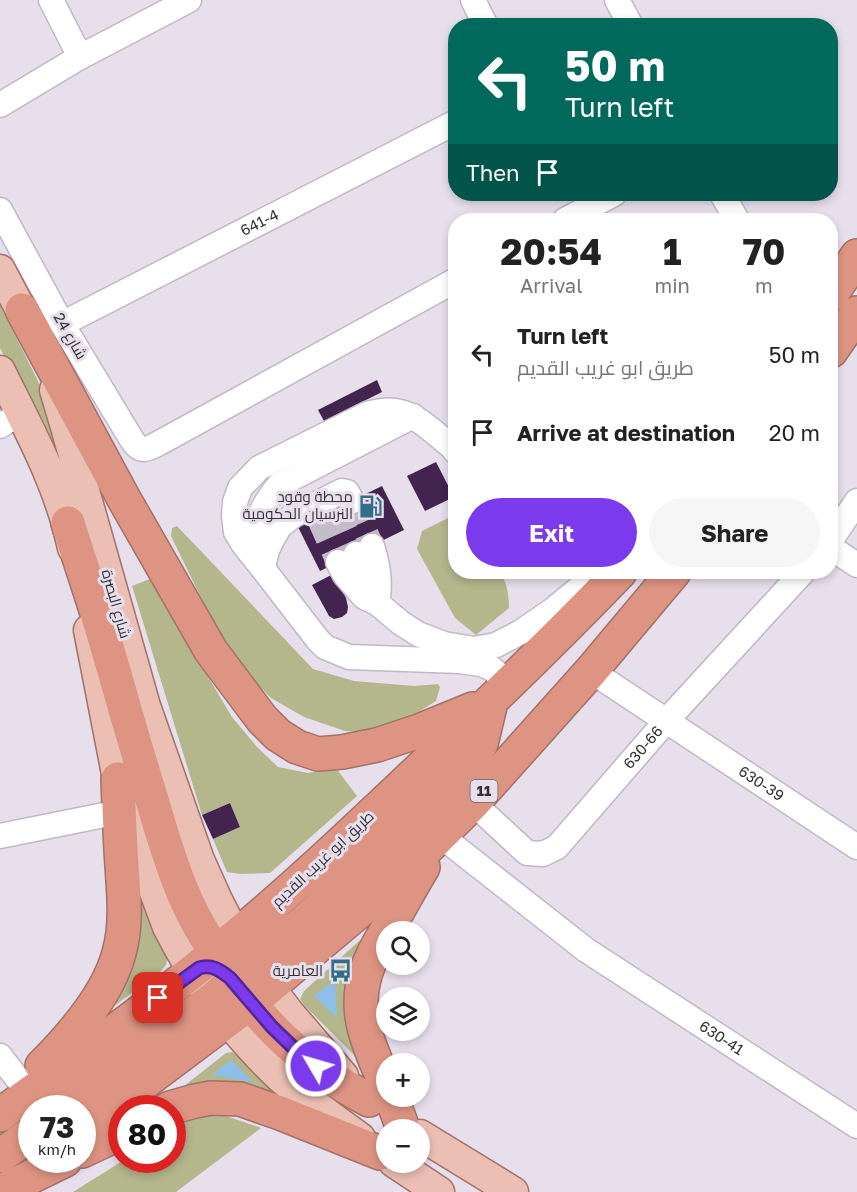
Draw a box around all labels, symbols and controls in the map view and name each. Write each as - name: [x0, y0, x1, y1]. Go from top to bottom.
- text: 50 m: [565, 40, 665, 90]
- icon: left: [466, 42, 544, 120]
- text: Turn left: [565, 91, 674, 123]
- icon: arrive: [531, 156, 564, 189]
- text: Then: [466, 159, 519, 186]
- street label: 641-4: [237, 205, 281, 239]
- text: 20:54: [501, 230, 602, 273]
- text: 1: [663, 230, 681, 273]
- text: 70: [742, 230, 785, 273]
- text: Arrival: [520, 273, 583, 297]
- text: min: [654, 273, 690, 297]
- text: m: [755, 273, 773, 297]
- street label: شارع 24: [48, 309, 91, 363]
- text: Turn left: [517, 322, 608, 349]
- icon: left: [466, 338, 499, 371]
- text: 50 m: [769, 341, 820, 368]
- text: طريق ابو غريب القديم: [517, 355, 694, 379]
- icon: arrive: [466, 416, 499, 449]
- text: Arrive at destination: [517, 419, 735, 446]
- text: 20 m: [769, 419, 820, 446]
- place label: محطة وقود النرسيان الحكومية: [242, 487, 353, 524]
- fuel station icon: محطة وقود النرسيان الحكومية: [358, 493, 384, 519]
- button: Exit: [466, 498, 637, 567]
- button: Share: [649, 498, 820, 567]
- street label: شارع البصرة: [96, 567, 135, 641]
- street label: 630-66: [619, 722, 666, 772]
- street label: 630-39: [736, 761, 788, 804]
- road number: 11: [470, 780, 498, 802]
- street label: طريق ابو غريب القديم: [268, 806, 378, 912]
- map controls: [376, 921, 430, 1173]
- button: search: [376, 921, 430, 975]
- bus stop icon: العامرية: [328, 958, 354, 984]
- place label: العامرية: [273, 961, 323, 980]
- pin: [132, 972, 183, 1023]
- icon: arrive: [141, 981, 174, 1014]
- button: layers: [376, 987, 430, 1041]
- street label: 630-41: [696, 1016, 748, 1058]
- position arrow: [284, 1034, 348, 1098]
- button: +: [376, 1053, 430, 1107]
- speed limit sign: 80: [108, 1095, 186, 1173]
- text: 73: [40, 1109, 74, 1145]
- button: −: [376, 1119, 430, 1173]
- text: km/h: [38, 1140, 76, 1158]

